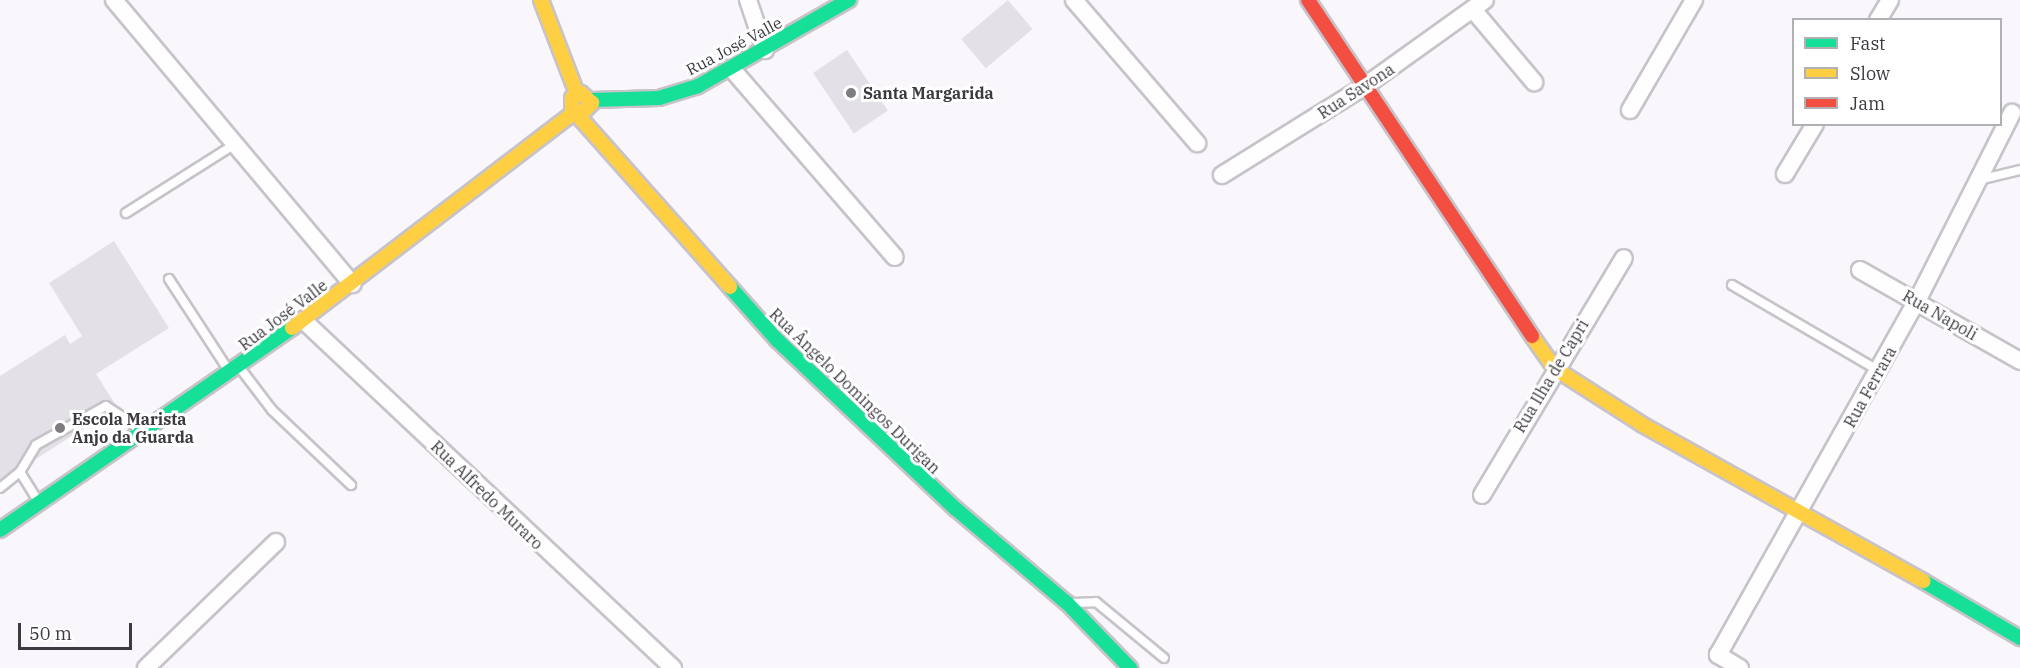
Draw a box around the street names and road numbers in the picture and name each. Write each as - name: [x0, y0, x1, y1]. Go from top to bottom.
- street label: Rua José Valle: [683, 13, 785, 79]
- street label: Rua Savona: [1314, 59, 1398, 123]
- street label: Rua José Valle: [235, 275, 331, 355]
- street label: Rua Napoli: [1899, 286, 1981, 344]
- street label: Rua Ângelo Domingos Durigan: [766, 304, 944, 478]
- street label: Rua Ilha de Capri: [1510, 316, 1592, 436]
- street label: Rua Ferrara: [1840, 343, 1900, 431]
- street label: Rua Alfredo Muraro: [427, 437, 547, 553]

